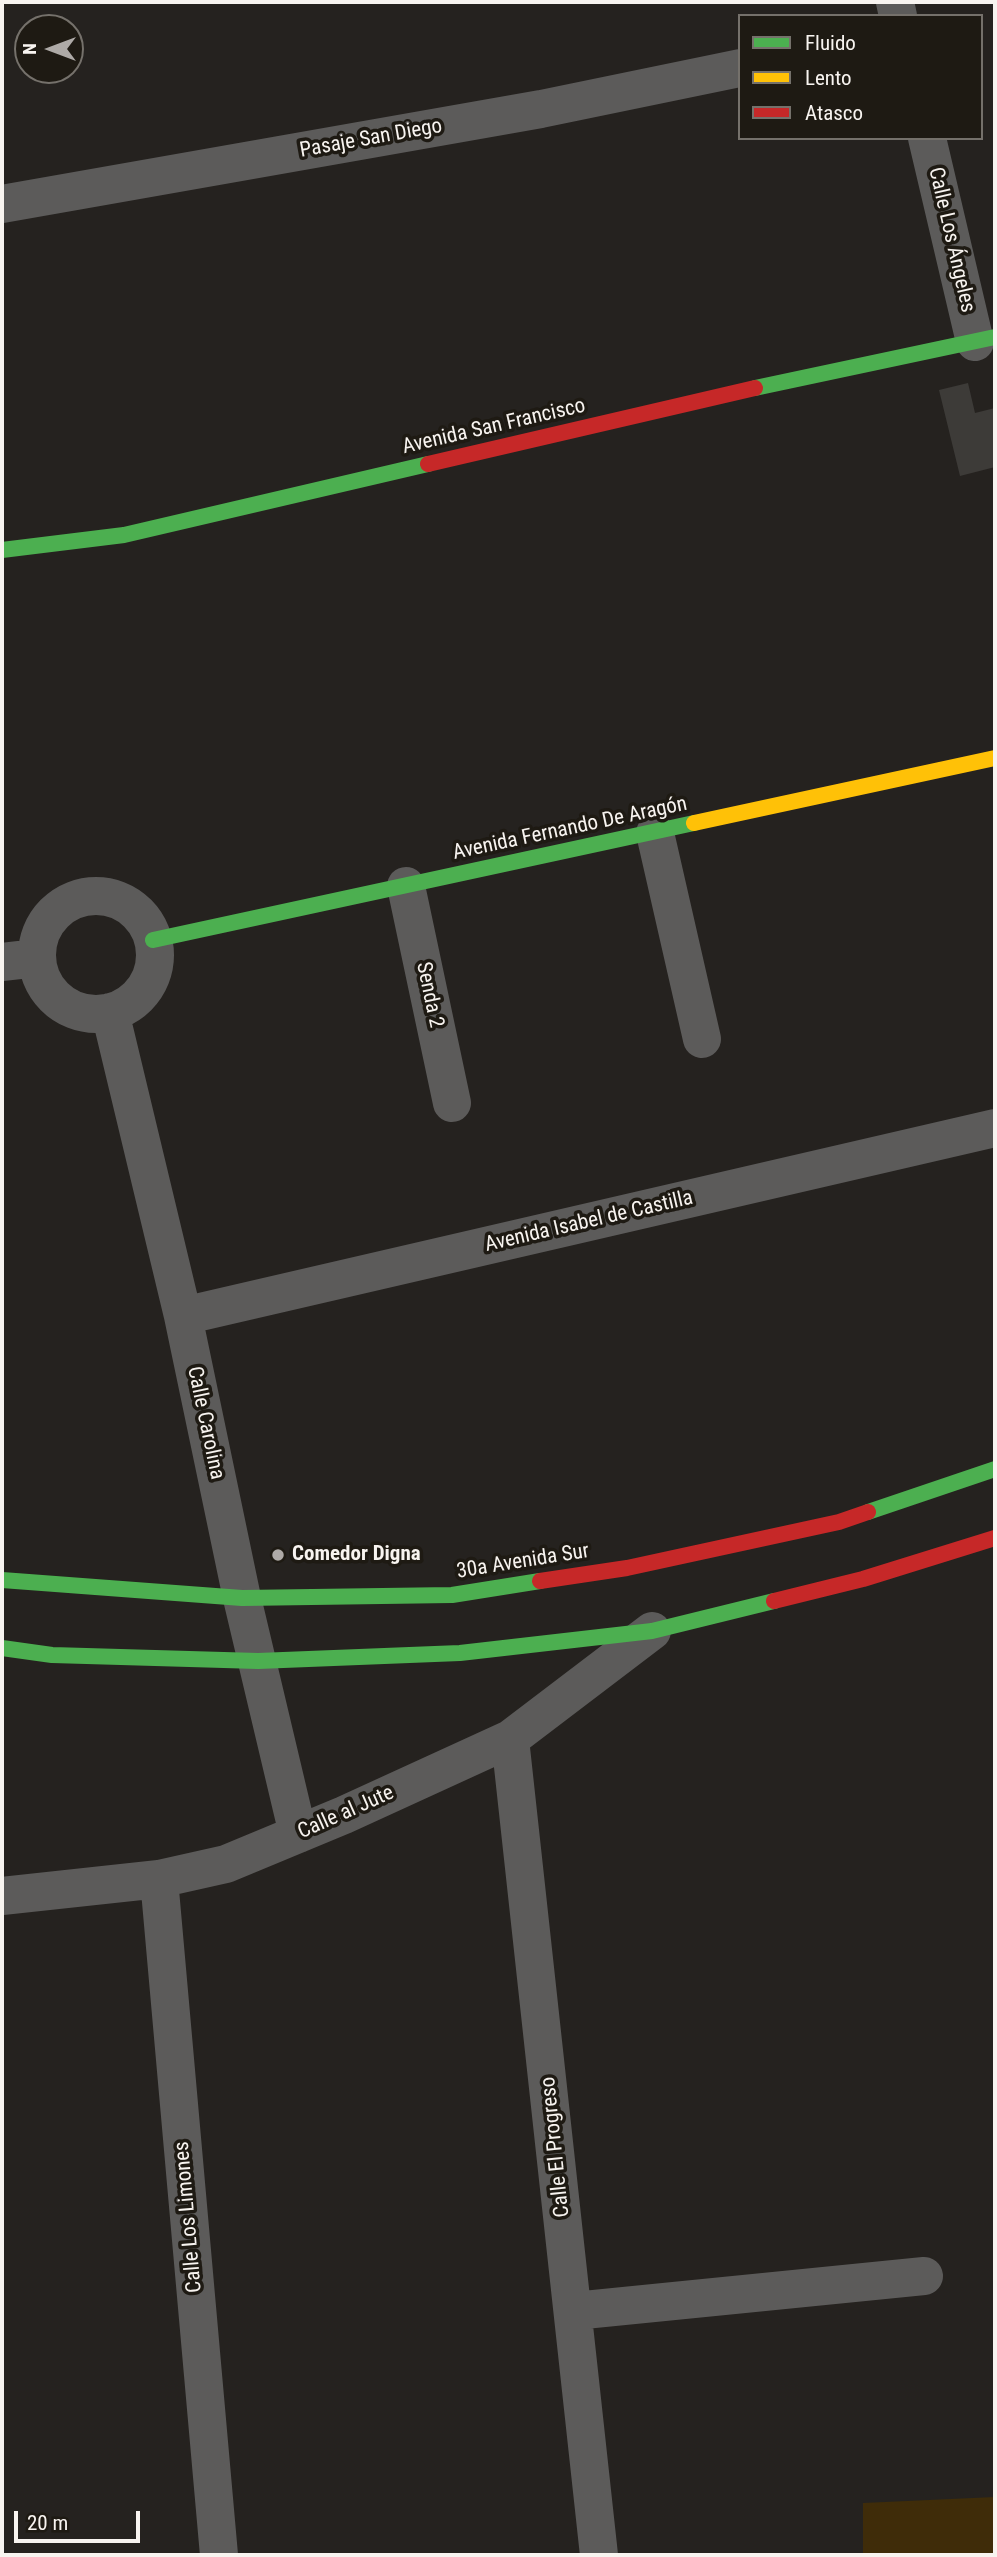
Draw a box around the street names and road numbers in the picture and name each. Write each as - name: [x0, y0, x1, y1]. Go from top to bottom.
- street label: Pasaje San Diego: [298, 114, 444, 164]
- street label: Calle Los Ángeles: [922, 165, 980, 315]
- street label: Avenida San Francisco: [400, 394, 588, 460]
- street label: Avenida Fernando De Aragón: [451, 792, 689, 866]
- street label: Senda 2: [410, 960, 448, 1030]
- street label: Avenida Isabel de Castilla: [483, 1186, 695, 1258]
- street label: Calle Carolina: [181, 1364, 229, 1482]
- street label: 30a Avenida Sur: [455, 1539, 591, 1585]
- street label: Calle al Jute: [294, 1781, 398, 1845]
- street label: Calle El Progreso: [536, 2075, 576, 2219]
- street label: Calle Los Limones: [170, 2140, 208, 2294]

